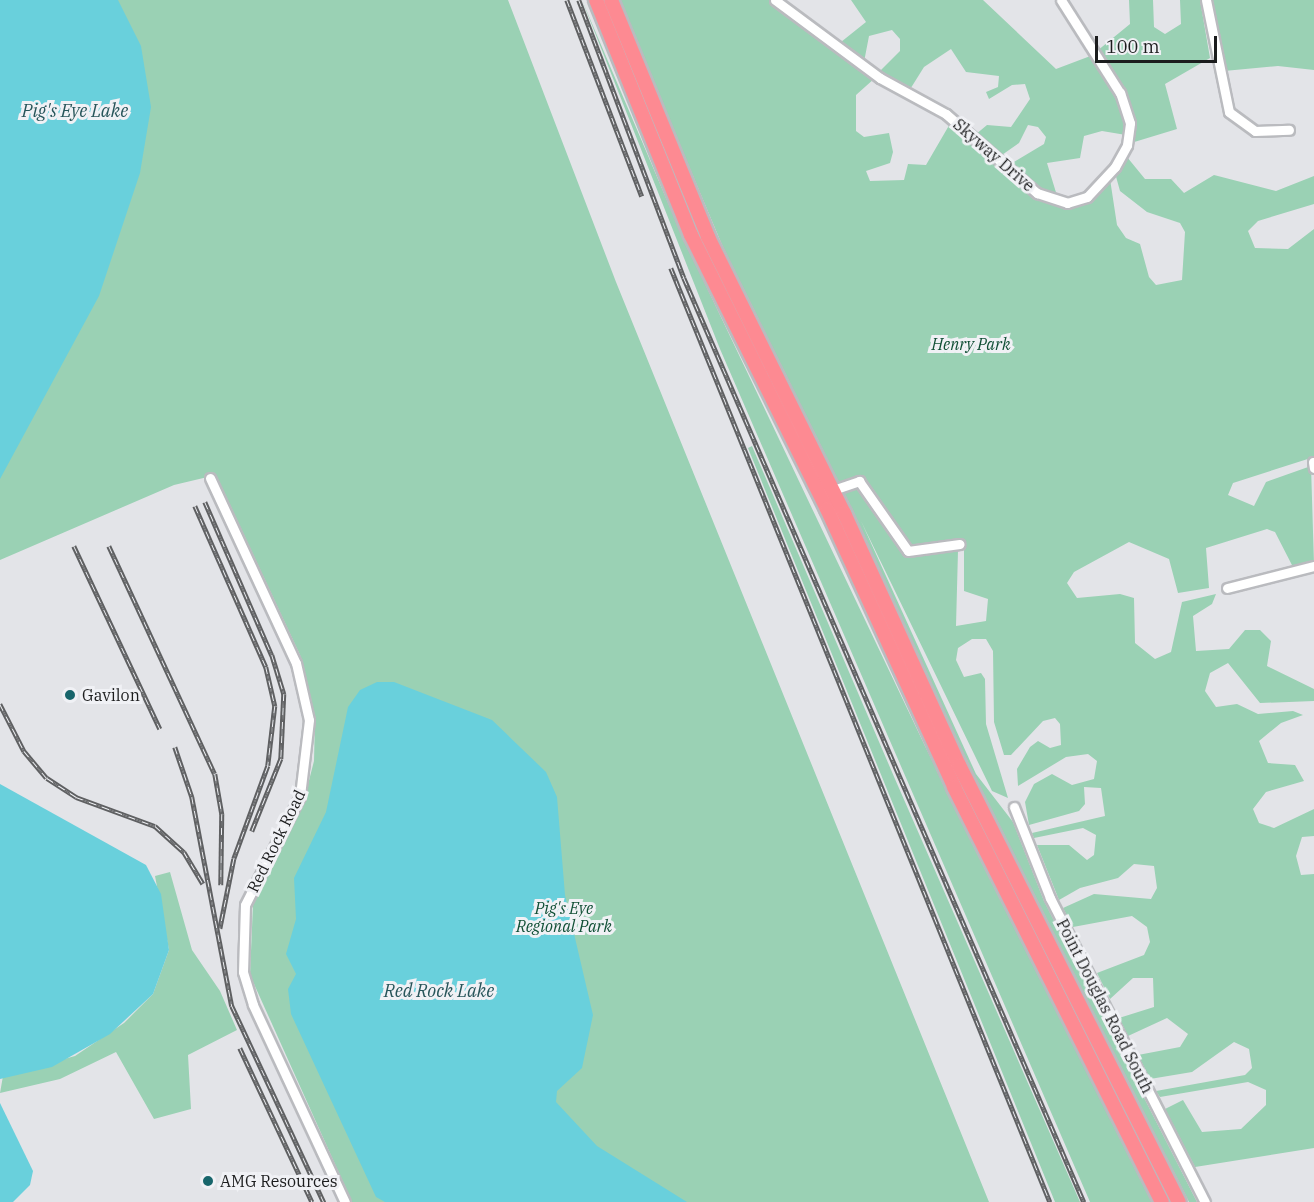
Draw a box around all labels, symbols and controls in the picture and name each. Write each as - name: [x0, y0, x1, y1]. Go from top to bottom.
- scale bar: [1098, 24, 1220, 62]
- text: 100 m: [1106, 35, 1160, 58]
- water label: Pig's Eye Lake: [22, 100, 128, 122]
- street label: Skyway Drive: [950, 115, 1038, 195]
- park label: Henry Park: [931, 334, 1011, 354]
- place label: Gavilon: [82, 685, 140, 705]
- marker: Gavilon: [63, 688, 77, 702]
- street label: Red Rock Road: [243, 787, 309, 895]
- park label: Pig's Eye Regional Park: [516, 898, 612, 936]
- street label: Point Douglas Road South: [1053, 916, 1157, 1096]
- water label: Red Rock Lake: [384, 980, 494, 1002]
- place label: AMG Resources: [220, 1171, 338, 1191]
- marker: AMG Resources: [201, 1174, 215, 1188]

